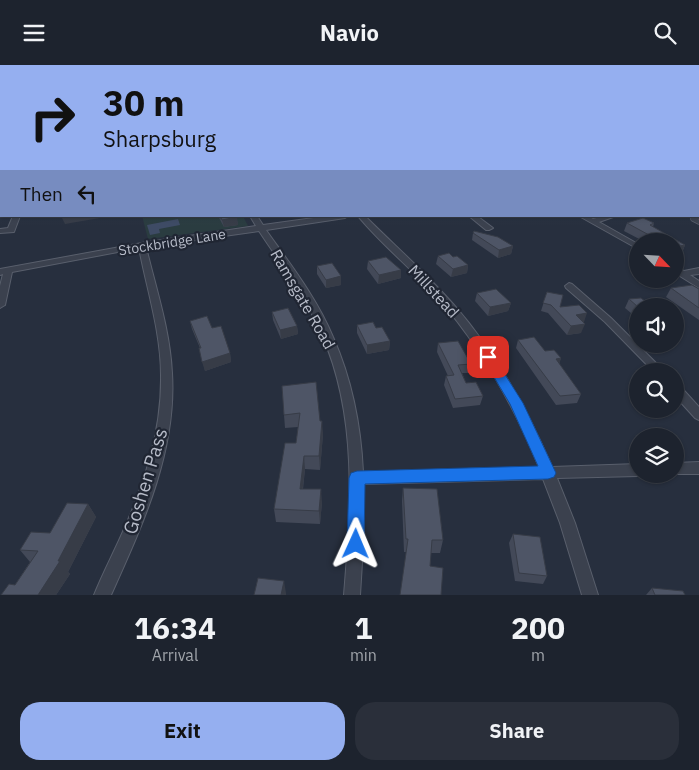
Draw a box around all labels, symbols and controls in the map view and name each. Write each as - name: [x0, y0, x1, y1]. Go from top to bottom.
- text: Navio: [320, 18, 379, 47]
- icon: menu: [20, 19, 48, 47]
- icon: search: [651, 19, 679, 47]
- text: 30 m: [103, 80, 185, 126]
- icon: right: [20, 85, 85, 150]
- text: Sharpsburg: [103, 124, 216, 153]
- icon: left: [73, 180, 101, 208]
- text: Then: [20, 182, 63, 206]
- street label: Stockbridge Lane: [117, 225, 227, 259]
- north arrow: [629, 233, 684, 287]
- map controls: [629, 233, 684, 483]
- street label: Ramsgate Road: [266, 245, 340, 353]
- street label: Millstead: [404, 260, 464, 322]
- button: sound: [629, 298, 684, 353]
- pin: [467, 336, 509, 378]
- icon: arrive: [474, 343, 502, 371]
- button: search: [629, 363, 684, 418]
- street label: Goshen Pass: [118, 425, 172, 537]
- button: layers: [629, 428, 684, 483]
- position arrow: [329, 517, 381, 569]
- text: 16:34: [134, 608, 216, 647]
- text: 1: [354, 608, 372, 647]
- text: 200: [511, 608, 565, 647]
- text: Arrival: [152, 645, 198, 665]
- text: min: [350, 645, 377, 665]
- text: m: [531, 645, 545, 665]
- button: Exit: [20, 702, 345, 760]
- button: Share: [355, 702, 679, 760]

